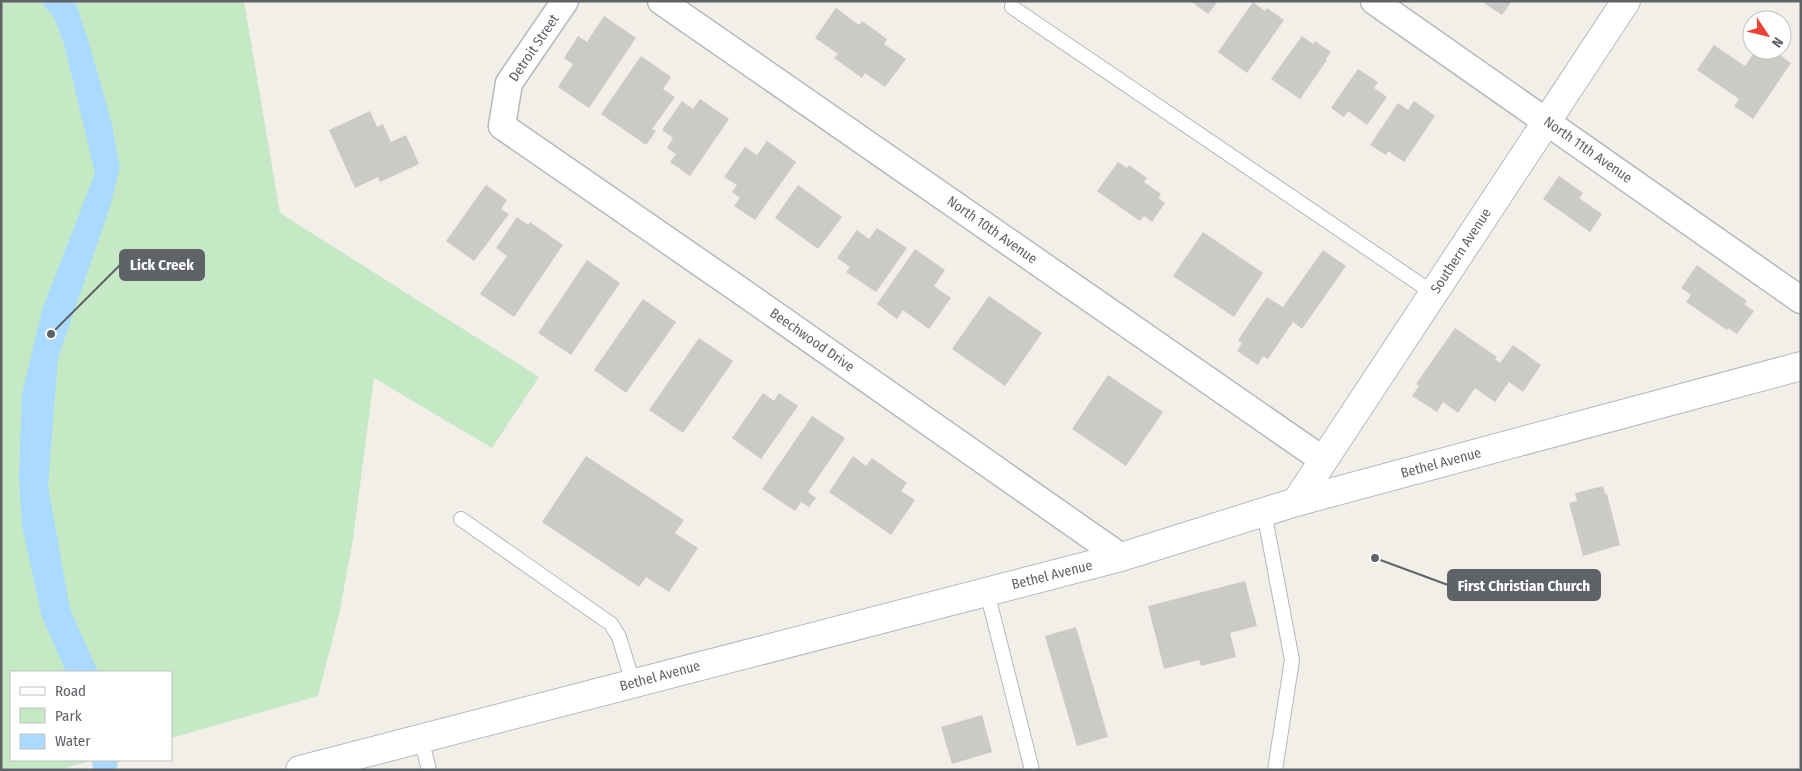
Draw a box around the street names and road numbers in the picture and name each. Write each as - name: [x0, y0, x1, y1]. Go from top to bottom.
- street label: Detroit Street: [505, 11, 563, 85]
- street label: North 11th Avenue: [1541, 113, 1636, 187]
- street label: North 10th Avenue: [944, 193, 1040, 267]
- street label: Southern Avenue: [1427, 205, 1495, 297]
- street label: Beechwood Drive: [766, 305, 858, 375]
- street label: Bethel Avenue: [1399, 444, 1483, 482]
- street label: Bethel Avenue: [1010, 557, 1094, 593]
- street label: Bethel Avenue: [618, 657, 702, 695]

